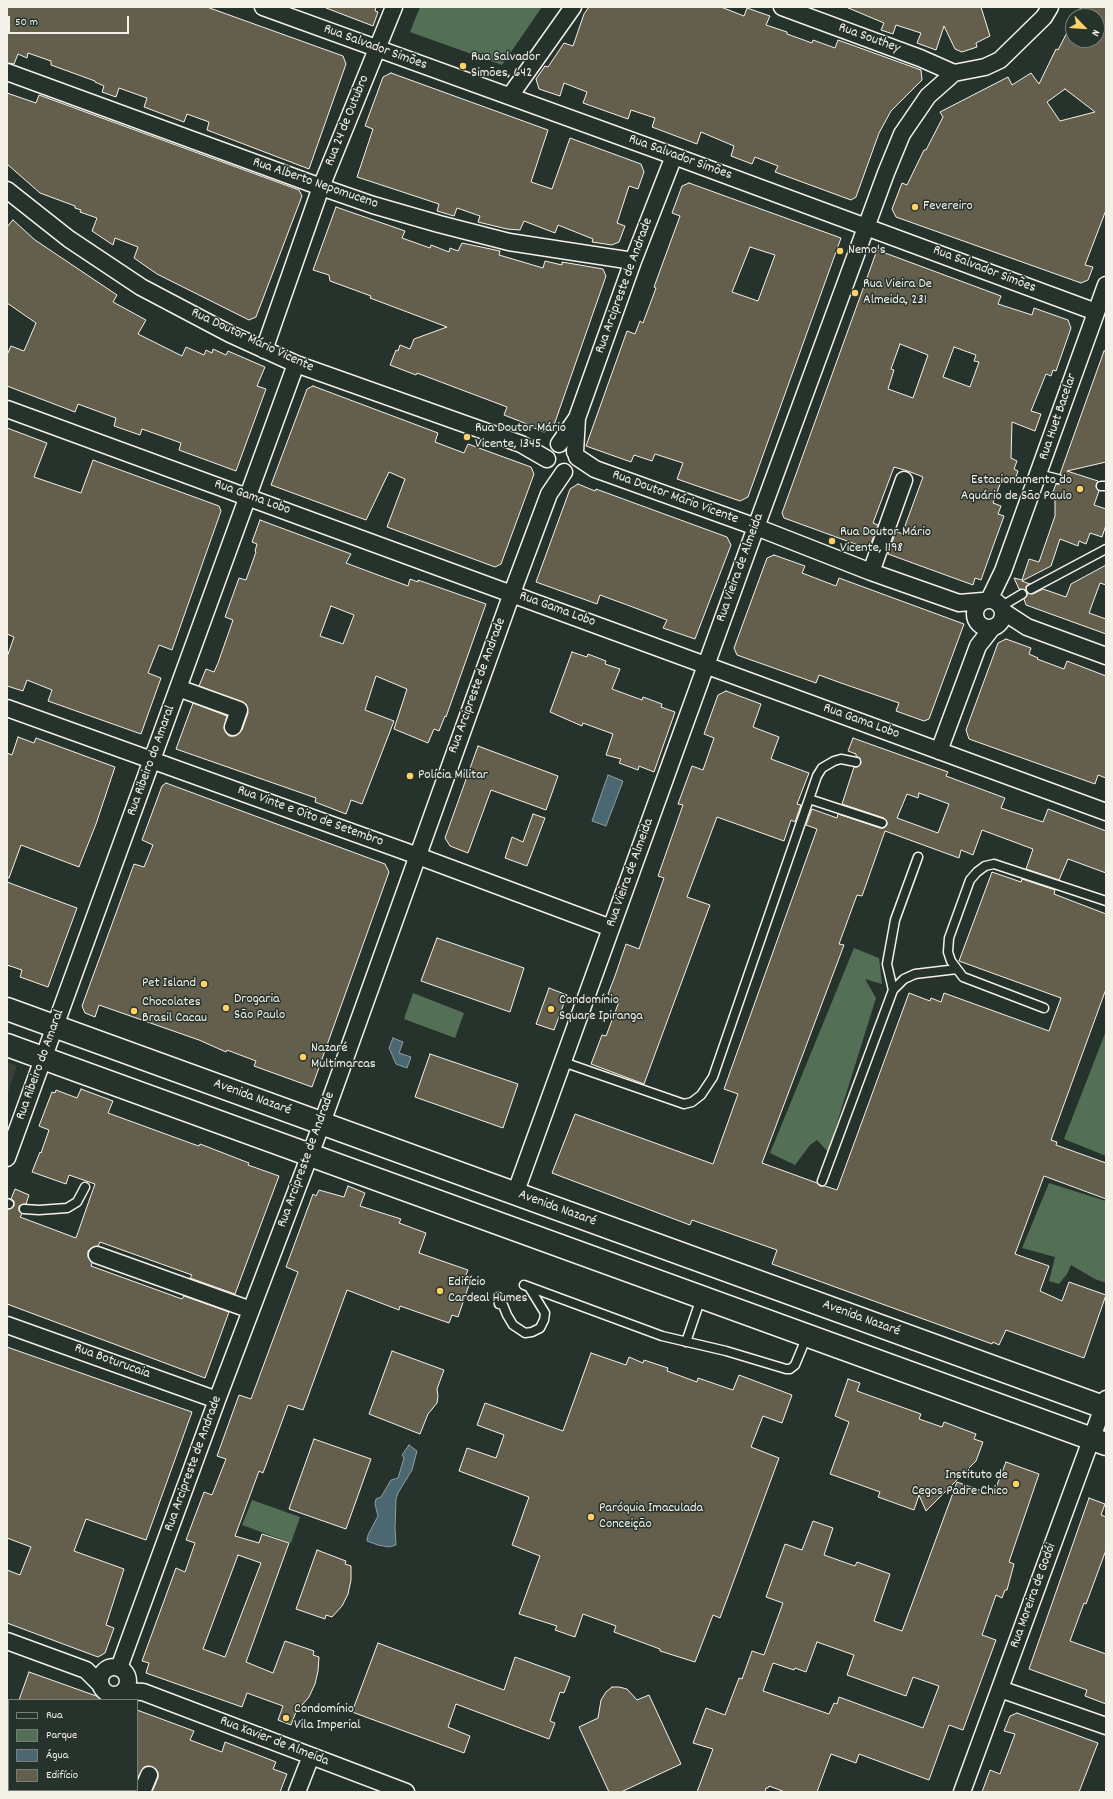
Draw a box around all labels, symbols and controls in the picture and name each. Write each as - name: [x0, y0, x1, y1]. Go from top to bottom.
- scale bar: [10, 8, 131, 34]
- north arrow: [1065, 8, 1105, 48]
- text: 50 m: [15, 14, 38, 31]
- street label: Rua Southey: [836, 20, 902, 58]
- street label: Rua Salvador Simões: [321, 21, 429, 75]
- text: N: [1087, 27, 1103, 38]
- place label: Rua Salvador Simões, 642: [471, 50, 540, 82]
- marker: Rua Salvador Simões, 642: [458, 61, 468, 71]
- street label: Rua 24 de Outubro: [322, 73, 374, 169]
- street label: Rua Salvador Simões: [626, 131, 734, 185]
- street label: Rua Alberto Nepomuceno: [250, 155, 380, 213]
- place label: Fevereiro: [923, 199, 973, 215]
- marker: Fevereiro: [910, 202, 920, 212]
- street label: Rua Arcipreste de Andrade: [593, 216, 657, 356]
- place label: Nemo's: [848, 243, 886, 259]
- street label: Rua Salvador Simões: [930, 243, 1038, 297]
- marker: Nemo's: [835, 246, 845, 256]
- place label: Rua Vieira De Almeida, 231: [863, 277, 932, 310]
- marker: Rua Vieira De Almeida, 231: [850, 288, 860, 298]
- street label: Rua Doutor Mário Vicente: [188, 305, 316, 377]
- street label: Rua Huet Bacelar: [1036, 372, 1082, 462]
- place label: Rua Doutor Mário Vicente, 1345: [475, 421, 566, 454]
- marker: Rua Doutor Mário Vicente, 1345: [462, 432, 472, 442]
- street label: Rua Doutor Mário Vicente: [610, 467, 740, 529]
- place label: Estacionamento do Aquário de São Paulo: [961, 473, 1072, 506]
- street label: Rua Gama Lobo: [212, 476, 292, 520]
- marker: Estacionamento do Aquário de São Paulo: [1075, 484, 1085, 494]
- street label: Rua Vieira de Almeida: [714, 512, 768, 624]
- place label: Rua Doutor Mário Vicente, 1198: [840, 525, 931, 558]
- marker: Rua Doutor Mário Vicente, 1198: [827, 536, 837, 546]
- street label: Rua Gama Lobo: [517, 588, 597, 632]
- street label: Rua Arcipreste de Andrade: [446, 616, 510, 756]
- street label: Rua Gama Lobo: [821, 700, 901, 744]
- street label: Rua Ribeiro do Amaral: [124, 703, 180, 819]
- place label: Polícia Militar: [418, 768, 488, 784]
- marker: Polícia Militar: [405, 771, 415, 781]
- street label: Rua Vinte e Oito de Setembro: [235, 783, 385, 851]
- street label: Rua Vieira de Almeida: [604, 817, 658, 929]
- place label: Pet Island: [142, 976, 196, 992]
- marker: Pet Island: [199, 979, 209, 989]
- place label: Drogaria São Paulo: [234, 992, 285, 1024]
- place label: Condomínio Square Ipiranga: [559, 993, 643, 1026]
- place label: Chocolates Brasil Cacau: [142, 995, 207, 1028]
- marker: Drogaria São Paulo: [221, 1003, 231, 1013]
- marker: Condomínio Square Ipiranga: [546, 1004, 556, 1014]
- marker: Chocolates Brasil Cacau: [129, 1006, 139, 1016]
- street label: Rua Ribeiro do Amaral: [13, 1007, 69, 1123]
- place label: Nazaré Multimarcas: [311, 1041, 376, 1074]
- marker: Nazaré Multimarcas: [298, 1052, 308, 1062]
- street label: Avenida Nazaré: [211, 1076, 293, 1120]
- street label: Rua Arcipreste de Andrade: [275, 1090, 339, 1230]
- street label: Avenida Nazaré: [516, 1187, 598, 1231]
- place label: Edifício Cardeal Humes: [448, 1275, 527, 1308]
- marker: Edifício Cardeal Humes: [435, 1286, 445, 1296]
- street label: Avenida Nazaré: [820, 1297, 902, 1341]
- street label: Rua Boturucaia: [72, 1341, 152, 1383]
- street label: Rua Arcipreste de Andrade: [162, 1394, 226, 1534]
- place label: Instituto de Cegos Padre Chico: [912, 1468, 1008, 1500]
- marker: Instituto de Cegos Padre Chico: [1011, 1479, 1021, 1489]
- place label: Paróquia Imaculada Conceição: [599, 1501, 703, 1534]
- marker: Paróquia Imaculada Conceição: [586, 1512, 596, 1522]
- street label: Rua Moreira de Godói: [1007, 1541, 1061, 1651]
- legend: [8, 1699, 138, 1791]
- place label: Condomínio Vila Imperial: [294, 1702, 361, 1734]
- text: Rua: [46, 1707, 63, 1724]
- street label: Rua Xavier de Almeida: [217, 1713, 331, 1771]
- marker: Condomínio Vila Imperial: [281, 1713, 291, 1723]
- text: Parque: [46, 1727, 77, 1744]
- text: Água: [46, 1747, 68, 1764]
- text: Edifício: [46, 1767, 78, 1784]

